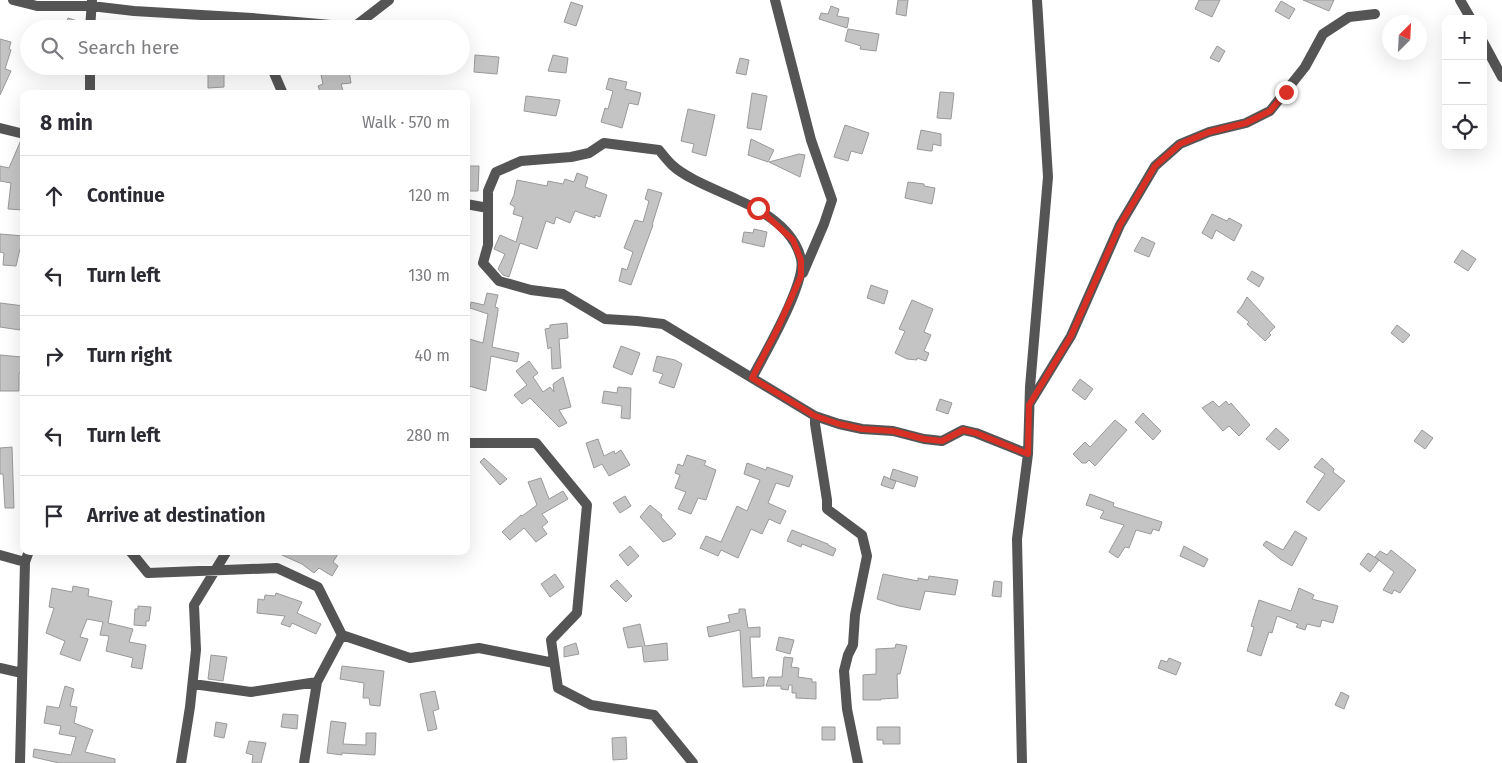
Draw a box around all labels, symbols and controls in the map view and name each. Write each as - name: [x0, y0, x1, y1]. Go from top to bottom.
- north arrow: [1382, 15, 1427, 60]
- map controls: [1442, 15, 1487, 150]
- button: +: [1442, 15, 1487, 60]
- search box: [20, 20, 470, 75]
- icon: search: [38, 34, 66, 62]
- text: Search here: [78, 36, 179, 59]
- button: −: [1442, 60, 1487, 105]
- route end: [1275, 81, 1298, 104]
- button: locate: [1442, 105, 1487, 150]
- text: 8 min: [40, 110, 93, 136]
- text: Walk · 570 m: [362, 113, 450, 132]
- icon: ahead: [40, 182, 68, 210]
- text: Continue: [87, 184, 165, 207]
- text: 120 m: [408, 186, 450, 205]
- route start: [747, 197, 770, 220]
- icon: left: [40, 262, 68, 290]
- text: Turn left: [87, 264, 161, 287]
- text: 130 m: [408, 266, 450, 285]
- icon: right: [40, 342, 68, 370]
- text: Turn right: [87, 344, 172, 367]
- text: 40 m: [415, 346, 450, 365]
- icon: left: [40, 422, 68, 450]
- text: Turn left: [87, 424, 161, 447]
- text: 280 m: [406, 426, 450, 445]
- icon: arrive: [40, 502, 68, 530]
- text: Arrive at destination: [87, 504, 266, 527]

